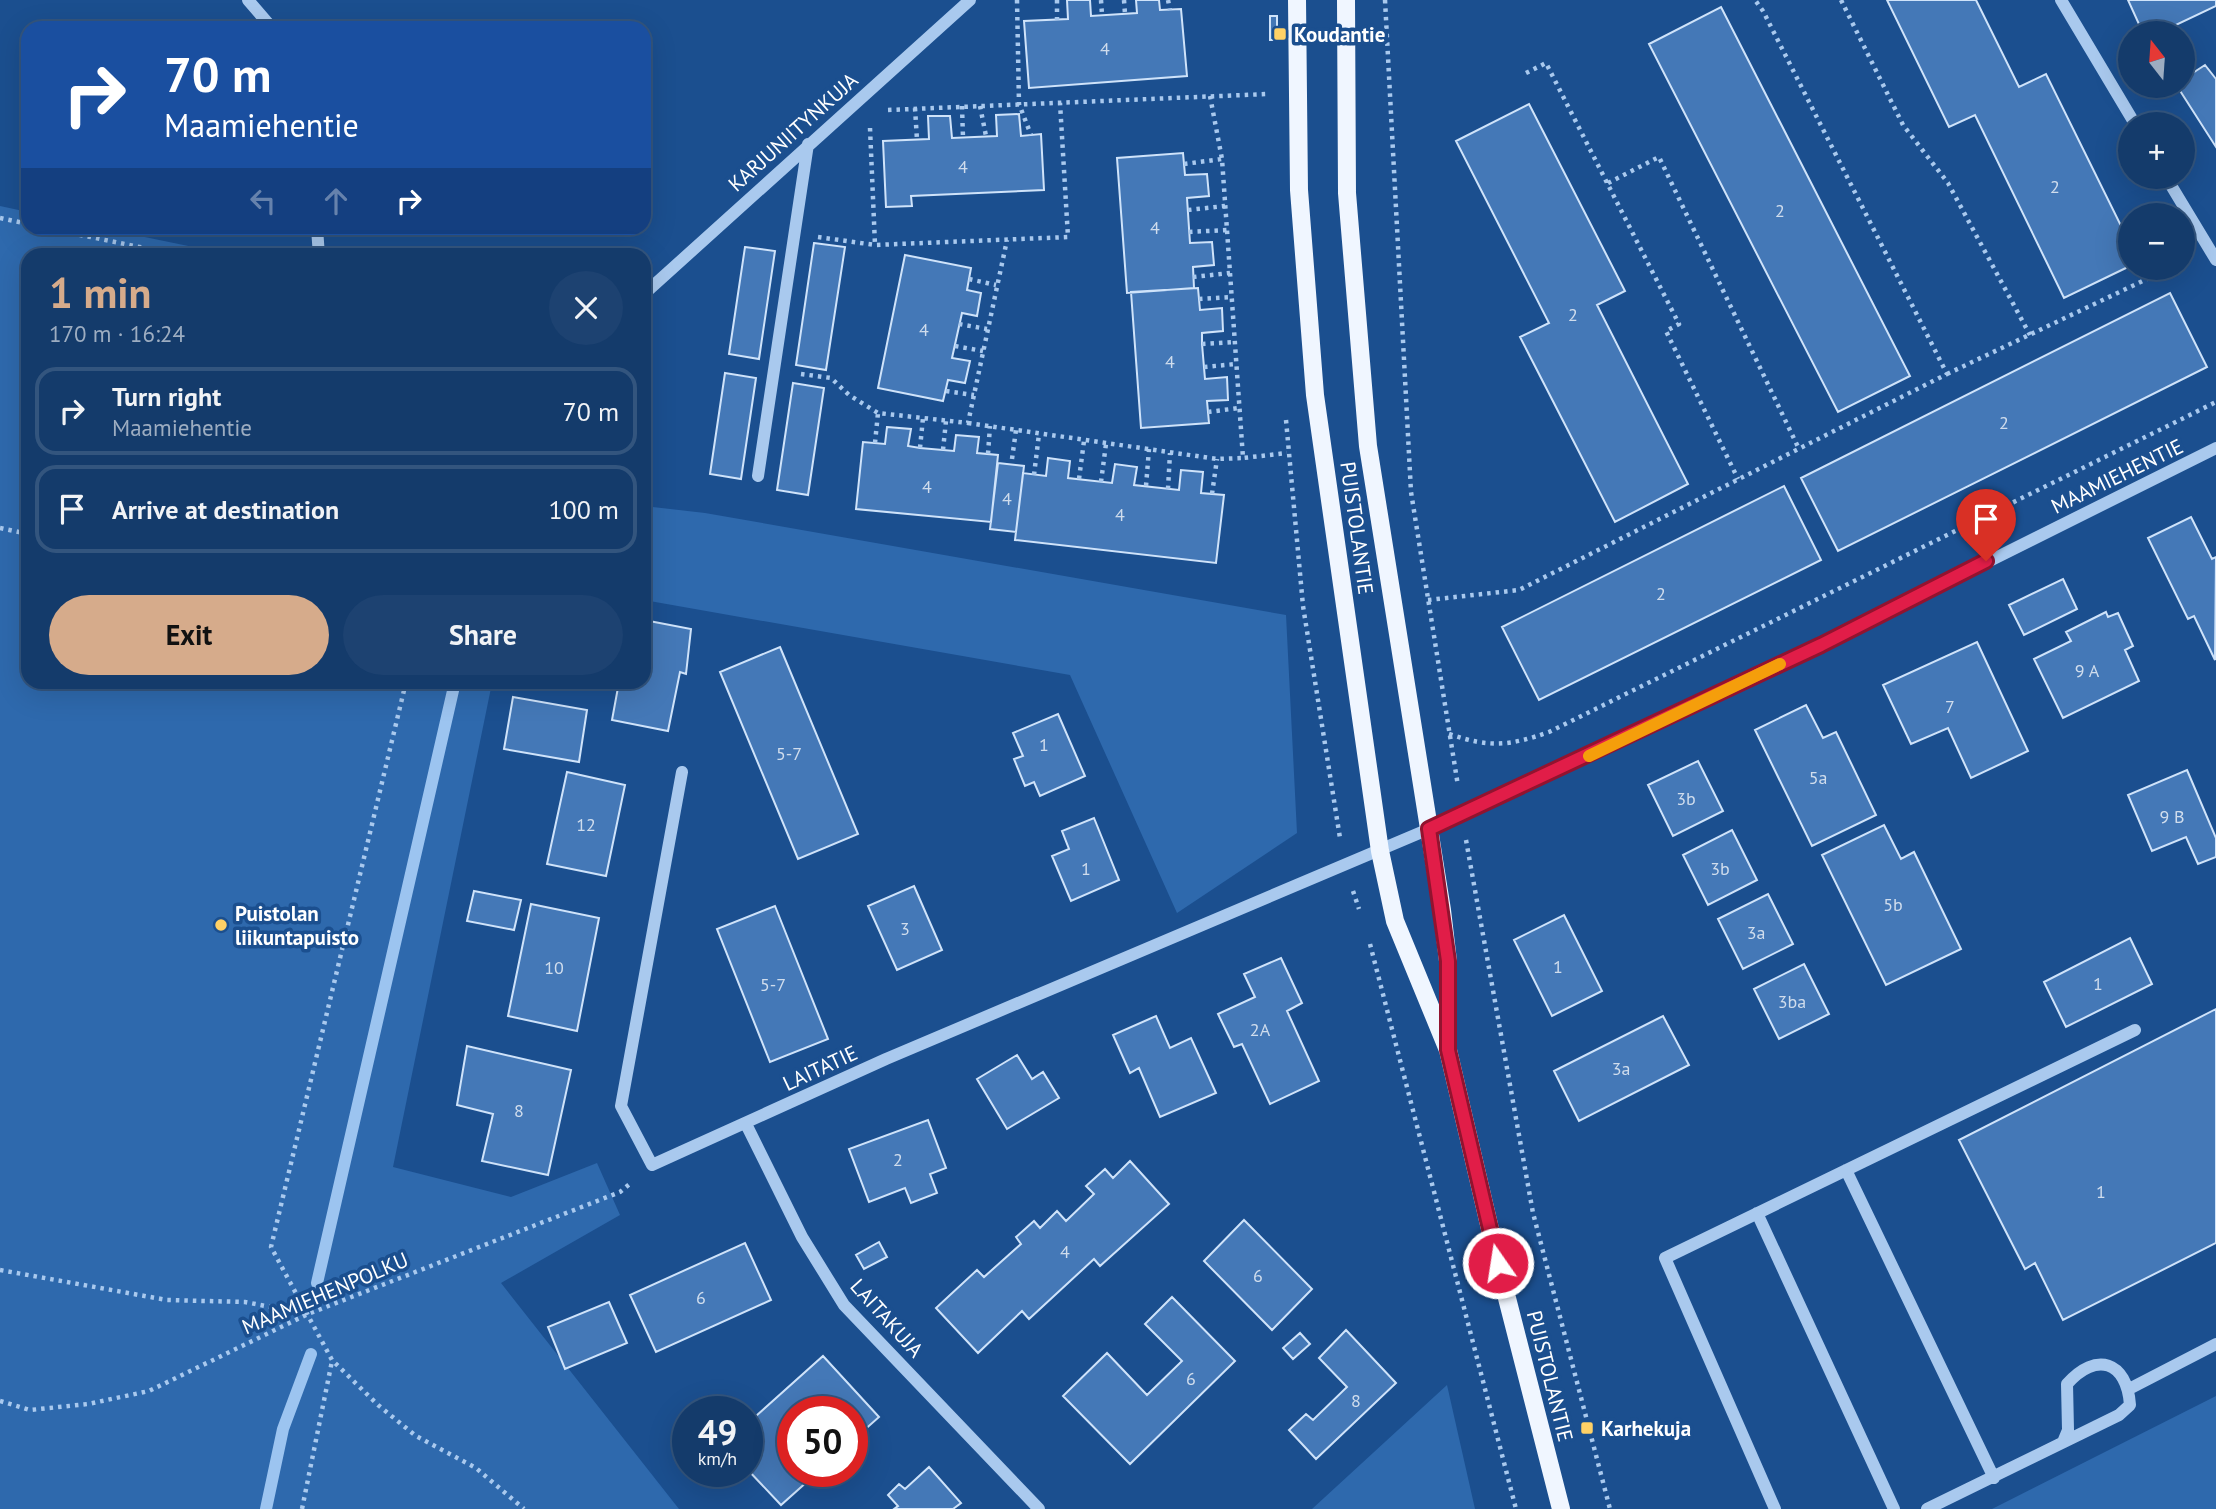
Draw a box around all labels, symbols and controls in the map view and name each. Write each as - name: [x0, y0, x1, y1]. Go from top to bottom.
- place label: Koudantie: [1294, 21, 1385, 48]
- north arrow: [2118, 21, 2194, 98]
- map controls: [2118, 21, 2195, 280]
- marker: Koudantie: [1272, 26, 1288, 42]
- house number: 4: [1100, 37, 1110, 60]
- text: 70 m: [164, 42, 271, 106]
- icon: right: [49, 49, 140, 140]
- street label: KARJUNIITYNKUJA: [723, 66, 864, 197]
- text: Maamiehentie: [164, 104, 359, 146]
- button: +: [2118, 112, 2195, 189]
- house number: 4: [958, 155, 968, 178]
- house number: 2: [2050, 175, 2060, 198]
- icon: left: [244, 182, 282, 220]
- icon: ahead: [317, 182, 355, 220]
- icon: right: [390, 182, 428, 220]
- house number: 2: [1775, 199, 1785, 222]
- button: −: [2118, 203, 2195, 280]
- house number: 4: [1150, 216, 1160, 239]
- text: 1 min: [49, 265, 151, 320]
- button: close: [549, 271, 623, 345]
- house number: 2: [1568, 303, 1578, 326]
- house number: 4: [919, 318, 929, 341]
- text: 170 m · 16:24: [49, 319, 185, 348]
- house number: 4: [1165, 350, 1175, 373]
- text: Turn right: [112, 380, 221, 413]
- icon: right: [53, 392, 91, 430]
- text: 70 m: [563, 395, 619, 428]
- house number: 2: [1999, 411, 2009, 434]
- text: Maamiehentie: [112, 413, 252, 442]
- street label: MAAMIEHENTIE: [2047, 432, 2187, 520]
- street label: PUISTOLANTIE: [1334, 460, 1380, 596]
- house number: 4: [922, 475, 932, 498]
- house number: 4: [1002, 487, 1012, 510]
- pin: [1956, 489, 2016, 561]
- icon: arrive: [53, 490, 91, 528]
- text: Arrive at destination: [112, 493, 339, 526]
- text: 100 m: [548, 493, 619, 526]
- icon: arrive: [1967, 500, 2005, 538]
- house number: 4: [1115, 503, 1125, 526]
- house number: 2: [1656, 582, 1666, 605]
- button: Exit: [49, 595, 329, 675]
- button: Share: [343, 595, 623, 675]
- house number: 9 A: [2075, 659, 2100, 682]
- house number: 7: [1945, 695, 1955, 718]
- house number: 1: [1039, 733, 1049, 756]
- house number: 5-7: [776, 742, 802, 765]
- house number: 5a: [1809, 766, 1827, 789]
- house number: 3b: [1676, 787, 1696, 810]
- house number: 9 B: [2159, 805, 2185, 828]
- house number: 12: [576, 813, 596, 836]
- house number: 1: [1081, 857, 1091, 880]
- house number: 3b: [1710, 857, 1730, 880]
- house number: 5b: [1883, 893, 1903, 916]
- place label: Puistolan liikuntapuisto: [235, 900, 359, 951]
- marker: Puistolan liikuntapuisto: [213, 917, 229, 933]
- house number: 3: [900, 917, 910, 940]
- house number: 3a: [1747, 921, 1765, 944]
- house number: 1: [1553, 955, 1563, 978]
- house number: 10: [544, 956, 564, 979]
- house number: 1: [2093, 972, 2103, 995]
- house number: 5-7: [760, 973, 786, 996]
- house number: 3ba: [1778, 990, 1806, 1013]
- house number: 2A: [1250, 1018, 1271, 1041]
- street label: LAITATIE: [778, 1039, 862, 1097]
- house number: 3a: [1612, 1057, 1630, 1080]
- house number: 8: [514, 1099, 524, 1122]
- house number: 2: [893, 1148, 903, 1171]
- house number: 1: [2096, 1180, 2106, 1203]
- position arrow: [1461, 1226, 1535, 1300]
- house number: 4: [1060, 1240, 1070, 1263]
- street label: MAAMIEHENPOLKU: [238, 1246, 412, 1340]
- house number: 6: [1253, 1264, 1263, 1287]
- street label: LAITAKUJA: [845, 1273, 930, 1364]
- house number: 6: [696, 1286, 706, 1309]
- street label: PUISTOLANTIE: [1521, 1308, 1579, 1444]
- house number: 6: [1186, 1367, 1196, 1390]
- house number: 8: [1351, 1389, 1361, 1412]
- speed limit sign: 50: [777, 1396, 868, 1487]
- text: 49: [698, 1409, 737, 1455]
- place label: Karhekuja: [1601, 1415, 1691, 1442]
- marker: Karhekuja: [1579, 1420, 1595, 1436]
- text: km/h: [698, 1447, 737, 1470]

